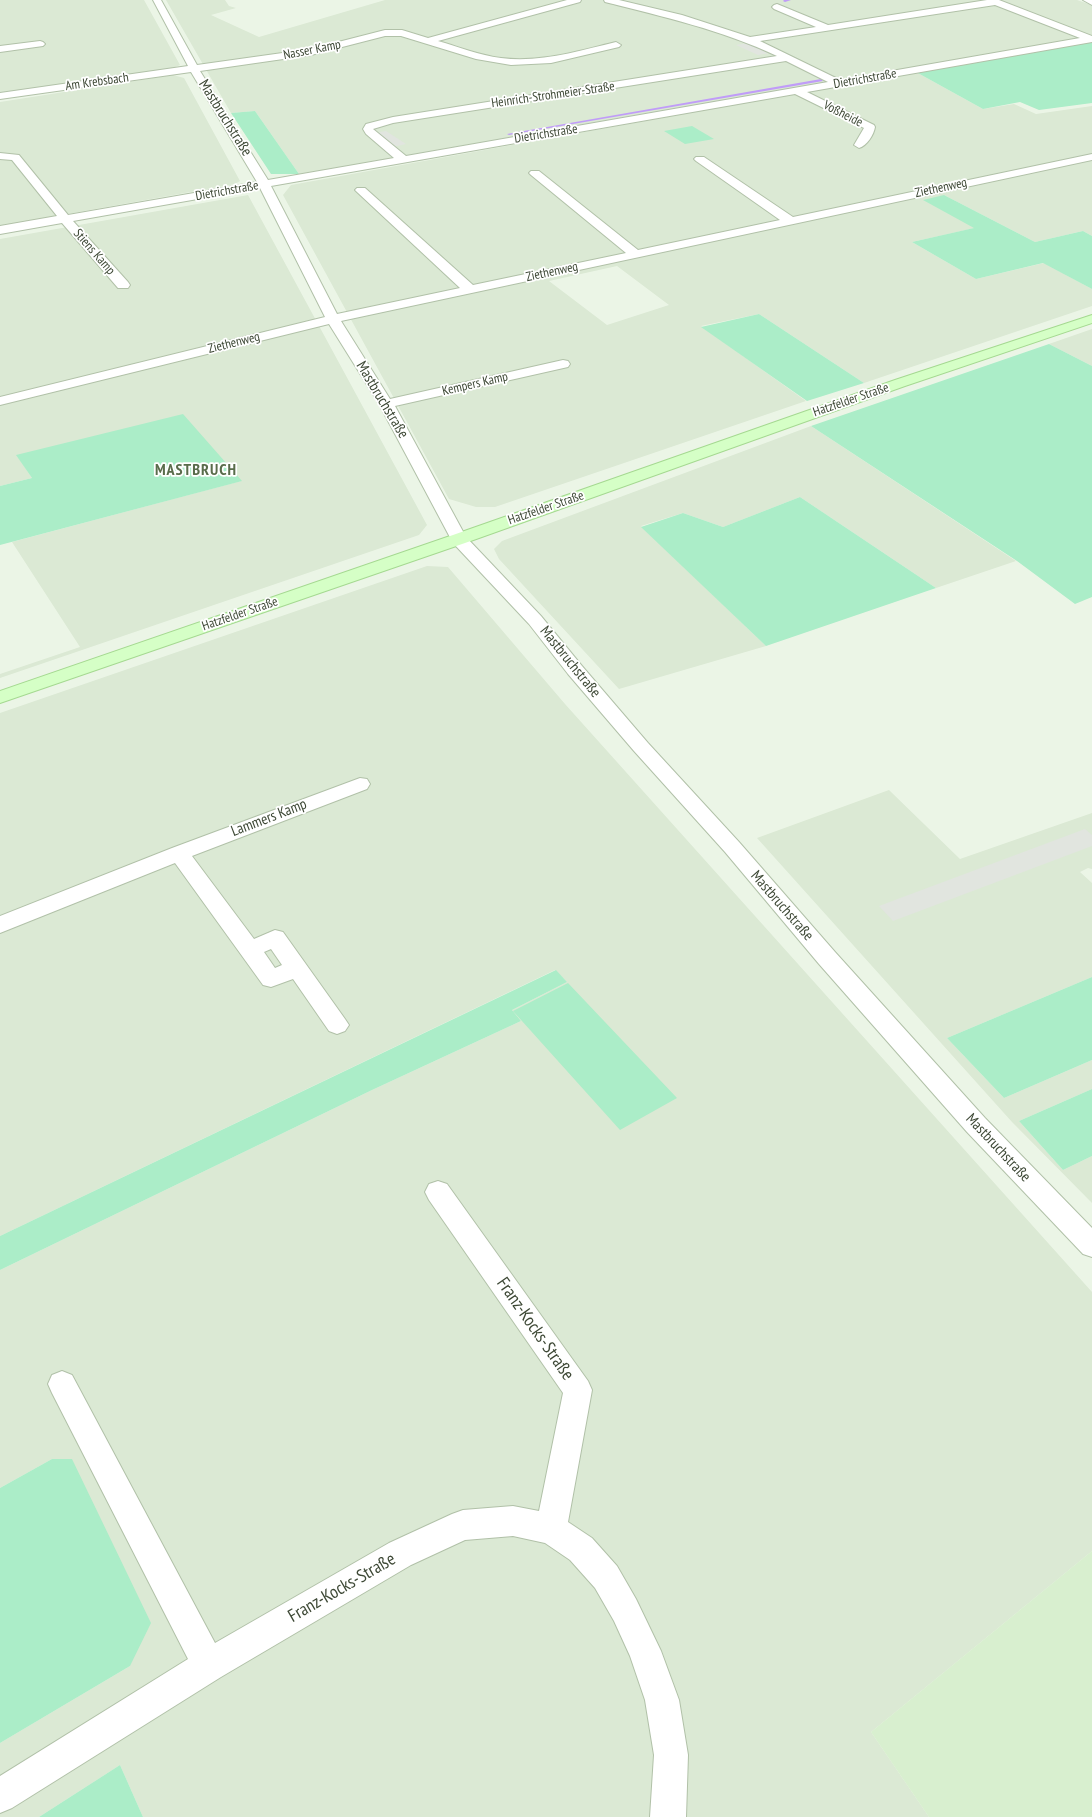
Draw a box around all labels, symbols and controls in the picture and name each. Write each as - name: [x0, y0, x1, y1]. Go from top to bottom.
- street label: Nasser Kamp: [282, 37, 342, 63]
- street label: Dietrichstraße: [832, 66, 898, 92]
- street label: Am Krebsbach: [64, 70, 130, 94]
- street label: Mastbruchstraße: [194, 76, 256, 160]
- street label: Heinrich-Strohmeier-Straße: [490, 79, 616, 111]
- street label: Voßheide: [821, 97, 865, 131]
- street label: Dietrichstraße: [513, 121, 579, 147]
- street label: Ziethenweg: [914, 175, 968, 201]
- street label: Dietrichstraße: [194, 178, 260, 204]
- street label: Stiens Kamp: [70, 226, 118, 278]
- street label: Ziethenweg: [525, 259, 579, 285]
- street label: Ziethenweg: [207, 329, 261, 357]
- street label: Mastbruchstraße: [352, 358, 412, 442]
- street label: Kempers Kamp: [441, 369, 509, 399]
- street label: Hatzfelder Straße: [811, 380, 891, 420]
- district label: MASTBRUCH: [155, 460, 237, 480]
- street label: Hatzfelder Straße: [506, 488, 586, 528]
- street label: Hatzfelder Straße: [200, 594, 280, 634]
- street label: Mastbruchstraße: [536, 623, 604, 701]
- street label: Lammers Kamp: [229, 795, 309, 841]
- street label: Mastbruchstraße: [747, 867, 817, 945]
- street label: Mastbruchstraße: [962, 1110, 1034, 1186]
- street label: Franz-Kocks-Straße: [492, 1274, 578, 1384]
- street label: Franz-Kocks-Straße: [285, 1549, 399, 1627]

